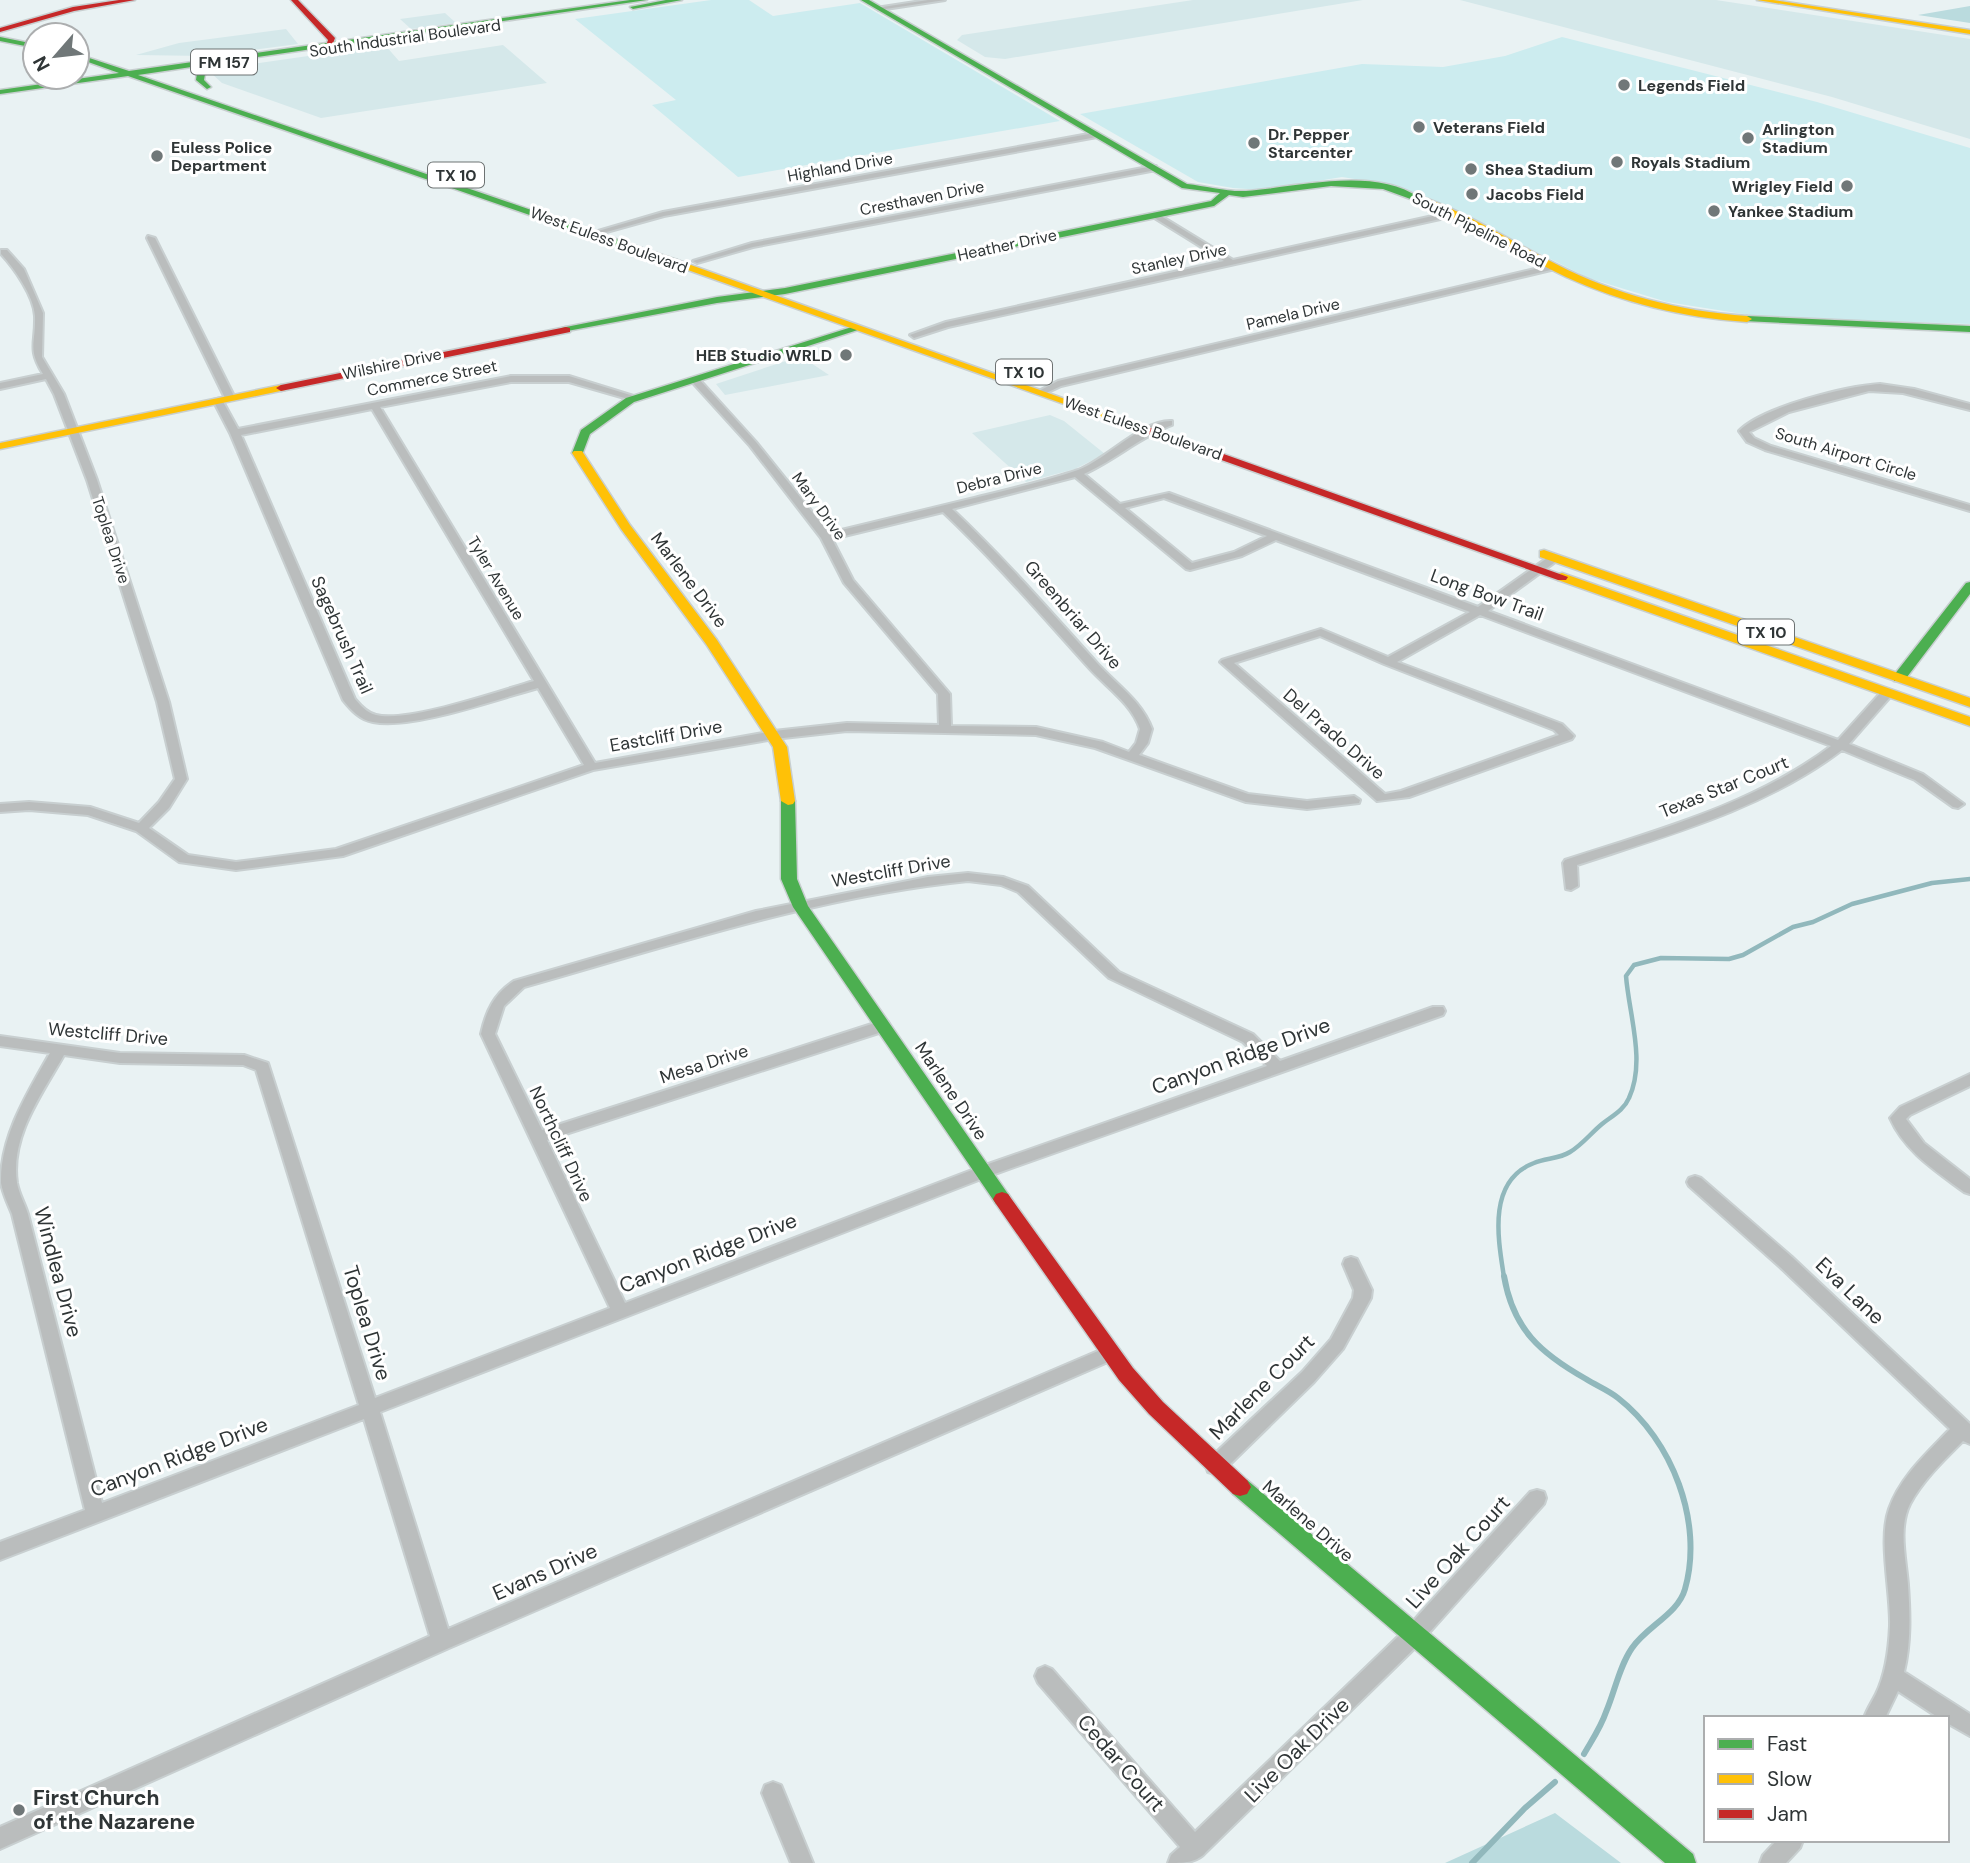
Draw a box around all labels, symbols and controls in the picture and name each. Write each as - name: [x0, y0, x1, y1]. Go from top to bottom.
- street label: South Industrial Boulevard: [308, 14, 502, 62]
- north arrow: [21, 21, 91, 91]
- road number: FM 157: [191, 50, 257, 74]
- text: N: [27, 52, 56, 76]
- place label: Legends Field: [1638, 75, 1745, 96]
- marker: Legends Field: [1616, 77, 1632, 93]
- place label: Veterans Field: [1433, 117, 1545, 138]
- marker: Veterans Field: [1411, 119, 1427, 135]
- place label: Arlington Stadium: [1762, 119, 1834, 158]
- place label: Dr. Pepper Starcenter: [1268, 124, 1353, 163]
- marker: Arlington Stadium: [1740, 130, 1756, 146]
- marker: Dr. Pepper Starcenter: [1246, 135, 1262, 151]
- place label: Euless Police Department: [171, 137, 272, 176]
- street label: Highland Drive: [786, 147, 894, 187]
- marker: Euless Police Department: [149, 148, 165, 164]
- place label: Royals Stadium: [1631, 152, 1750, 173]
- marker: Royals Stadium: [1609, 154, 1625, 170]
- place label: Shea Stadium: [1485, 159, 1593, 180]
- marker: Shea Stadium: [1463, 161, 1479, 177]
- road number: TX 10: [428, 162, 484, 188]
- street label: Cresthaven Drive: [858, 176, 986, 220]
- place label: Wrigley Field: [1732, 176, 1833, 197]
- marker: Wrigley Field: [1839, 178, 1855, 194]
- place label: Jacobs Field: [1486, 184, 1584, 205]
- marker: Jacobs Field: [1464, 186, 1480, 202]
- street label: South Pipeline Road: [1409, 187, 1549, 273]
- place label: Yankee Stadium: [1728, 201, 1853, 222]
- street label: West Euless Boulevard: [527, 202, 691, 278]
- marker: Yankee Stadium: [1706, 203, 1722, 219]
- street label: Heather Drive: [955, 224, 1059, 266]
- street label: Stanley Drive: [1129, 239, 1229, 279]
- street label: Pamela Drive: [1244, 293, 1342, 335]
- street label: Wilshire Drive: [341, 343, 443, 385]
- place label: HEB Studio WRLD: [696, 345, 832, 366]
- marker: HEB Studio WRLD: [838, 347, 854, 363]
- street label: Commerce Street: [365, 355, 499, 401]
- road number: TX 10: [996, 360, 1052, 384]
- street label: West Euless Boulevard: [1061, 391, 1225, 465]
- street label: South Airport Circle: [1773, 423, 1919, 485]
- street label: Debra Drive: [954, 457, 1044, 499]
- street label: Mary Drive: [787, 468, 851, 544]
- street label: Toplea Drive: [87, 494, 135, 586]
- street label: Marlene Drive: [645, 527, 733, 633]
- street label: Tyler Avenue: [463, 532, 529, 624]
- street label: Greenbriar Drive: [1019, 555, 1127, 675]
- street label: Long Bow Trail: [1427, 563, 1547, 627]
- street label: Sagebrush Trail: [305, 572, 379, 698]
- road number: TX 10: [1738, 620, 1794, 645]
- street label: Del Prado Drive: [1278, 683, 1390, 785]
- street label: Eastcliff Drive: [608, 714, 724, 758]
- street label: Texas Star Court: [1656, 750, 1792, 824]
- street label: Westcliff Drive: [830, 849, 952, 893]
- street label: Canyon Ridge Drive: [1148, 1011, 1334, 1101]
- street label: Westcliff Drive: [47, 1017, 169, 1051]
- street label: Marlene Drive: [909, 1037, 993, 1145]
- street label: Mesa Drive: [657, 1038, 751, 1090]
- street label: Northcliff Drive: [524, 1082, 598, 1206]
- street label: Windlea Drive: [27, 1204, 89, 1340]
- street label: Canyon Ridge Drive: [615, 1206, 801, 1300]
- street label: Eva Lane: [1809, 1251, 1891, 1331]
- street label: Toplea Drive: [336, 1262, 398, 1384]
- street label: Marlene Court: [1203, 1328, 1321, 1446]
- street label: Canyon Ridge Drive: [86, 1410, 272, 1504]
- street label: Marlene Drive: [1257, 1475, 1359, 1567]
- street label: Live Oak Court: [1400, 1489, 1516, 1615]
- street label: Evans Drive: [488, 1536, 602, 1608]
- street label: Live Oak Drive: [1238, 1691, 1356, 1809]
- street label: Cedar Court: [1071, 1708, 1171, 1818]
- legend: [1704, 1716, 1949, 1842]
- text: Fast: [1767, 1730, 1807, 1758]
- text: Slow: [1767, 1765, 1812, 1793]
- place label: First Church of the Nazarene: [33, 1784, 195, 1836]
- text: Jam: [1767, 1800, 1808, 1828]
- marker: First Church of the Nazarene: [11, 1802, 27, 1818]

